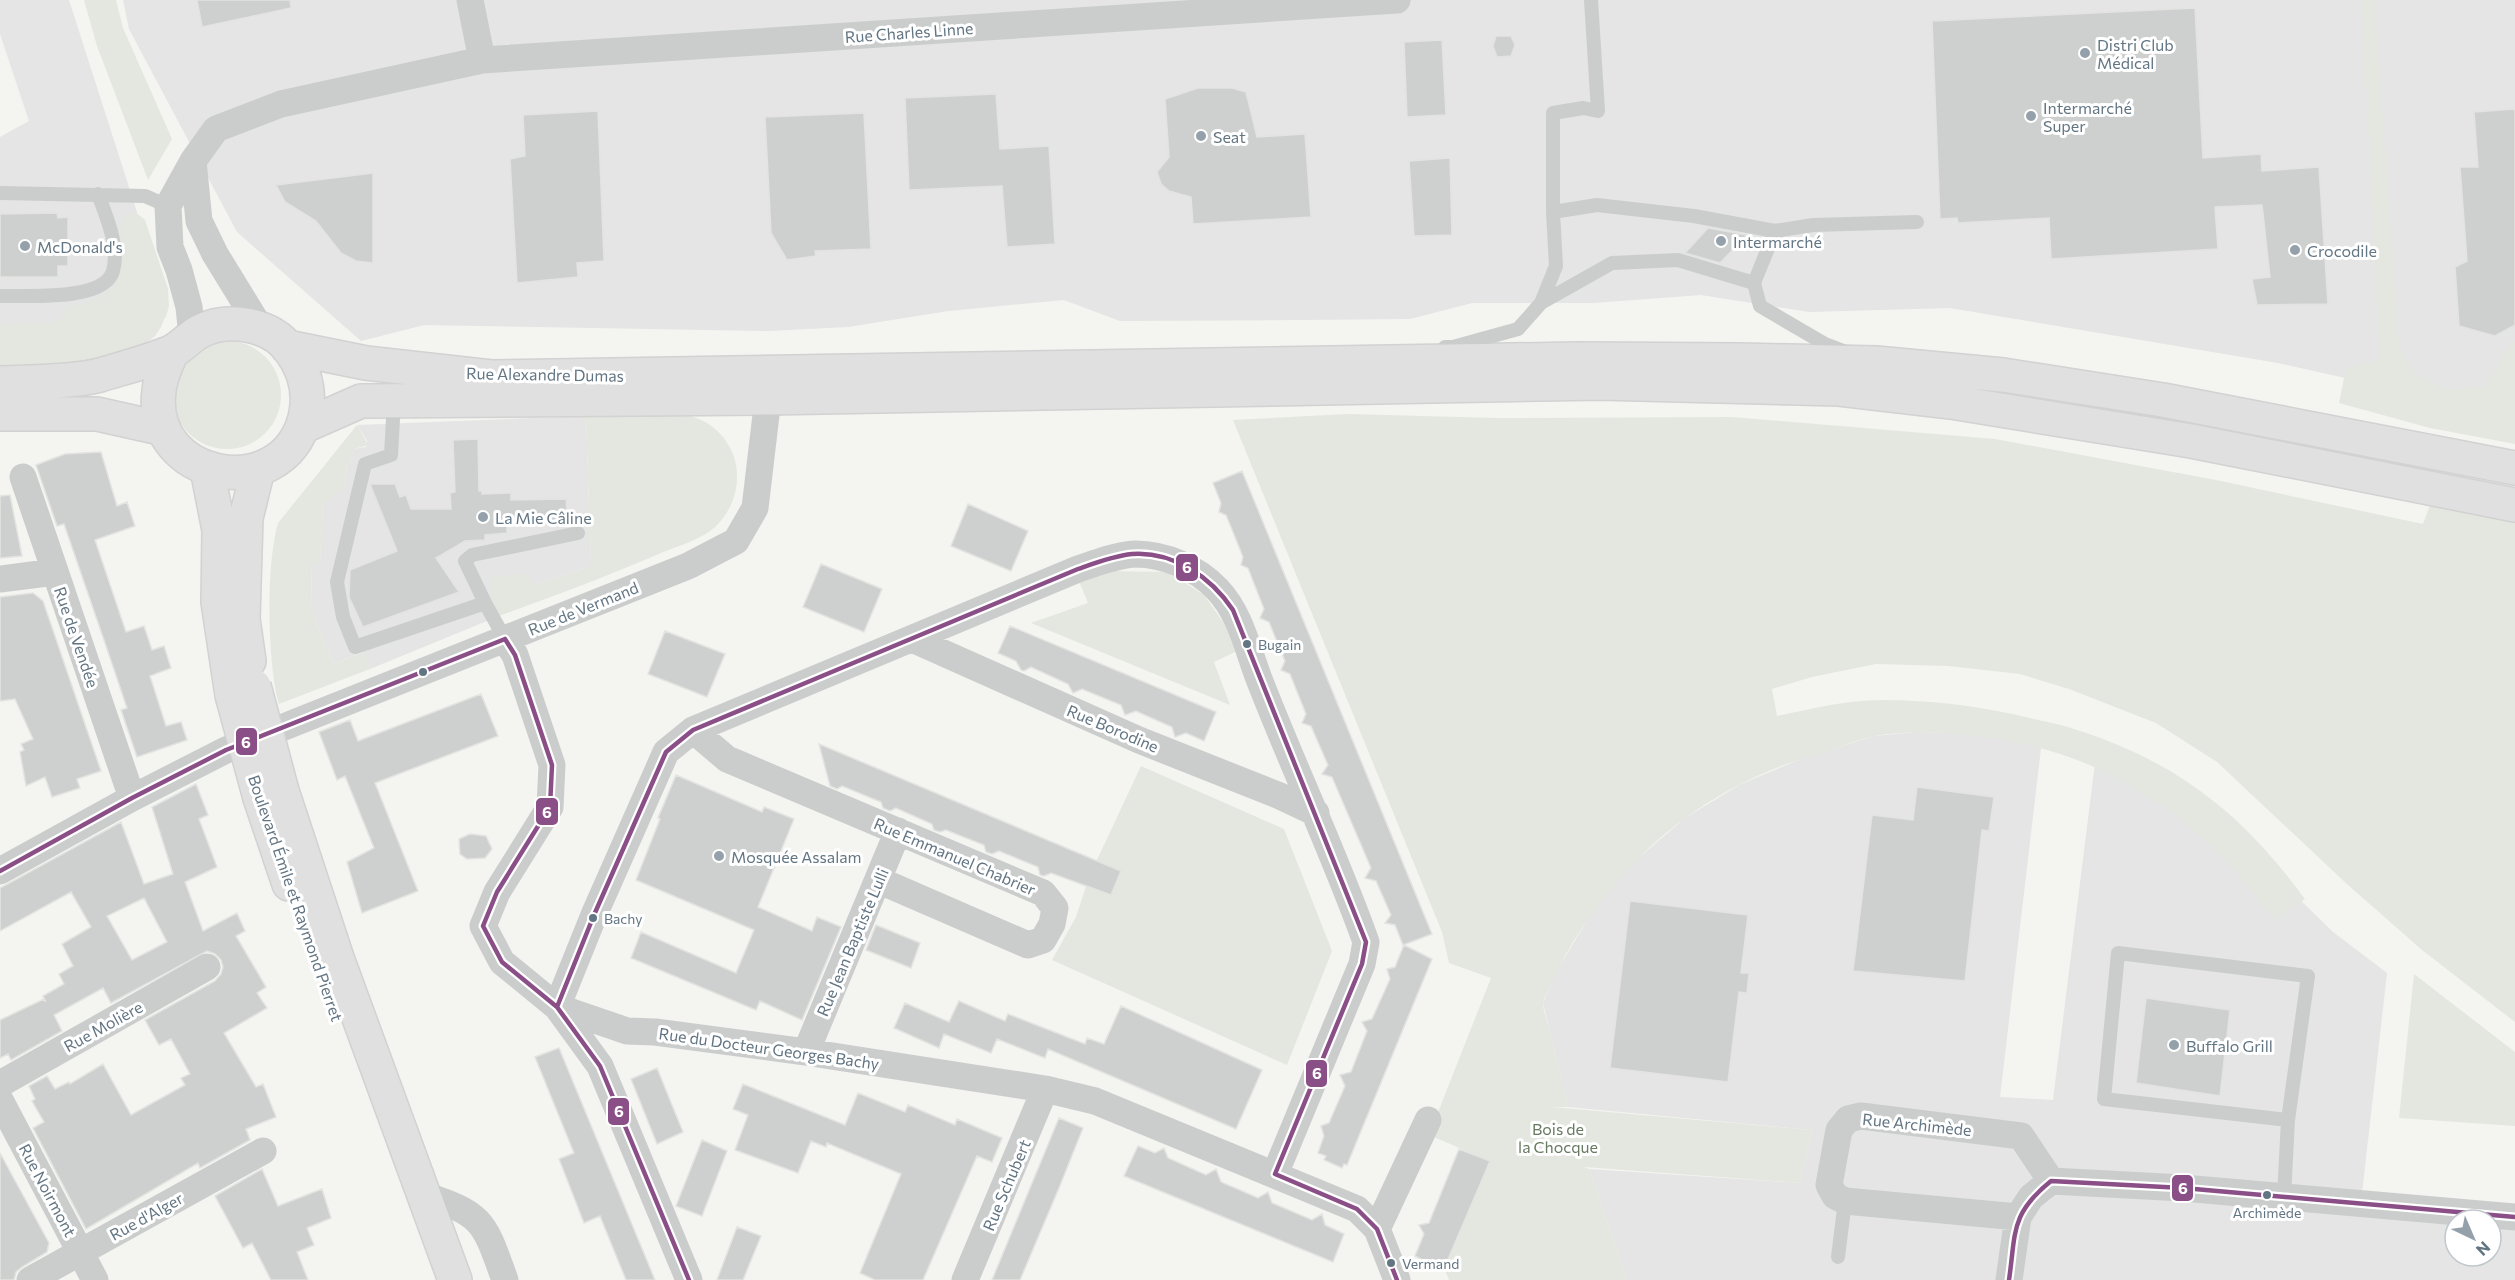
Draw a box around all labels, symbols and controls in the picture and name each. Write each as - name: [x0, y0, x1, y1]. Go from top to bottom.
- street label: Rue Charles Linne: [844, 18, 974, 46]
- place label: Distri Club Médical: [2097, 35, 2174, 72]
- marker: Distri Club Médical: [2078, 46, 2092, 60]
- place label: Intermarché Super: [2043, 98, 2132, 135]
- marker: Intermarché Super: [2024, 109, 2038, 123]
- place label: Seat: [1213, 127, 1246, 146]
- marker: Seat: [1194, 129, 1208, 143]
- place label: Intermarché: [1733, 232, 1822, 251]
- marker: Intermarché: [1714, 234, 1728, 248]
- place label: McDonald's: [37, 237, 123, 256]
- marker: McDonald's: [18, 239, 32, 253]
- place label: Crocodile: [2307, 241, 2377, 260]
- marker: Crocodile: [2288, 243, 2302, 257]
- street label: Rue Alexandre Dumas: [466, 363, 624, 385]
- place label: La Mie Câline: [495, 508, 592, 527]
- marker: La Mie Câline: [476, 510, 490, 524]
- line badge: 6: [1175, 553, 1199, 582]
- text: 6: [1182, 557, 1192, 576]
- street label: Rue de Vermand: [525, 577, 641, 639]
- street label: Rue de Vendée: [51, 584, 103, 690]
- place label: Bugain: [1258, 636, 1301, 653]
- marker: Bugain: [1241, 638, 1253, 650]
- unlabelled marker: [417, 666, 429, 678]
- street label: Rue Borodine: [1064, 700, 1162, 756]
- line badge: 6: [235, 727, 258, 756]
- text: 6: [241, 732, 251, 751]
- street label: Boulevard Émile et Raymond Pierret: [245, 772, 347, 1024]
- line badge: 6: [535, 797, 559, 826]
- text: 6: [542, 802, 552, 821]
- street label: Rue Emmanuel Chabrier: [871, 813, 1039, 899]
- place label: Mosquée Assalam: [731, 847, 862, 866]
- marker: Mosquée Assalam: [712, 849, 726, 863]
- street label: Rue Jean Baptiste Lulli: [812, 865, 892, 1019]
- place label: Bachy: [604, 910, 642, 927]
- marker: Bachy: [587, 912, 599, 924]
- street label: Rue Molière: [60, 997, 146, 1055]
- street label: Rue du Docteur Georges Bachy: [658, 1023, 880, 1073]
- place label: Buffalo Grill: [2186, 1036, 2273, 1055]
- marker: Buffalo Grill: [2167, 1038, 2181, 1052]
- line badge: 6: [1305, 1059, 1328, 1088]
- text: 6: [1312, 1063, 1322, 1082]
- line badge: 6: [607, 1097, 630, 1126]
- text: 6: [614, 1101, 624, 1120]
- street label: Rue Archimède: [1862, 1109, 1972, 1139]
- park label: Bois de la Chocque: [1518, 1119, 1598, 1156]
- street label: Rue Schubert: [978, 1136, 1034, 1234]
- street label: Rue Noirmont: [16, 1140, 81, 1240]
- line badge: 6: [2171, 1174, 2194, 1202]
- text: 6: [2178, 1178, 2188, 1197]
- street label: Rue d'Alger: [106, 1188, 187, 1244]
- marker: Archimède: [2261, 1189, 2273, 1201]
- place label: Archimède: [2233, 1204, 2301, 1221]
- north arrow: [2443, 1208, 2503, 1268]
- text: N: [2473, 1238, 2495, 1260]
- place label: Vermand: [1402, 1255, 1459, 1272]
- marker: Vermand: [1385, 1257, 1397, 1269]

